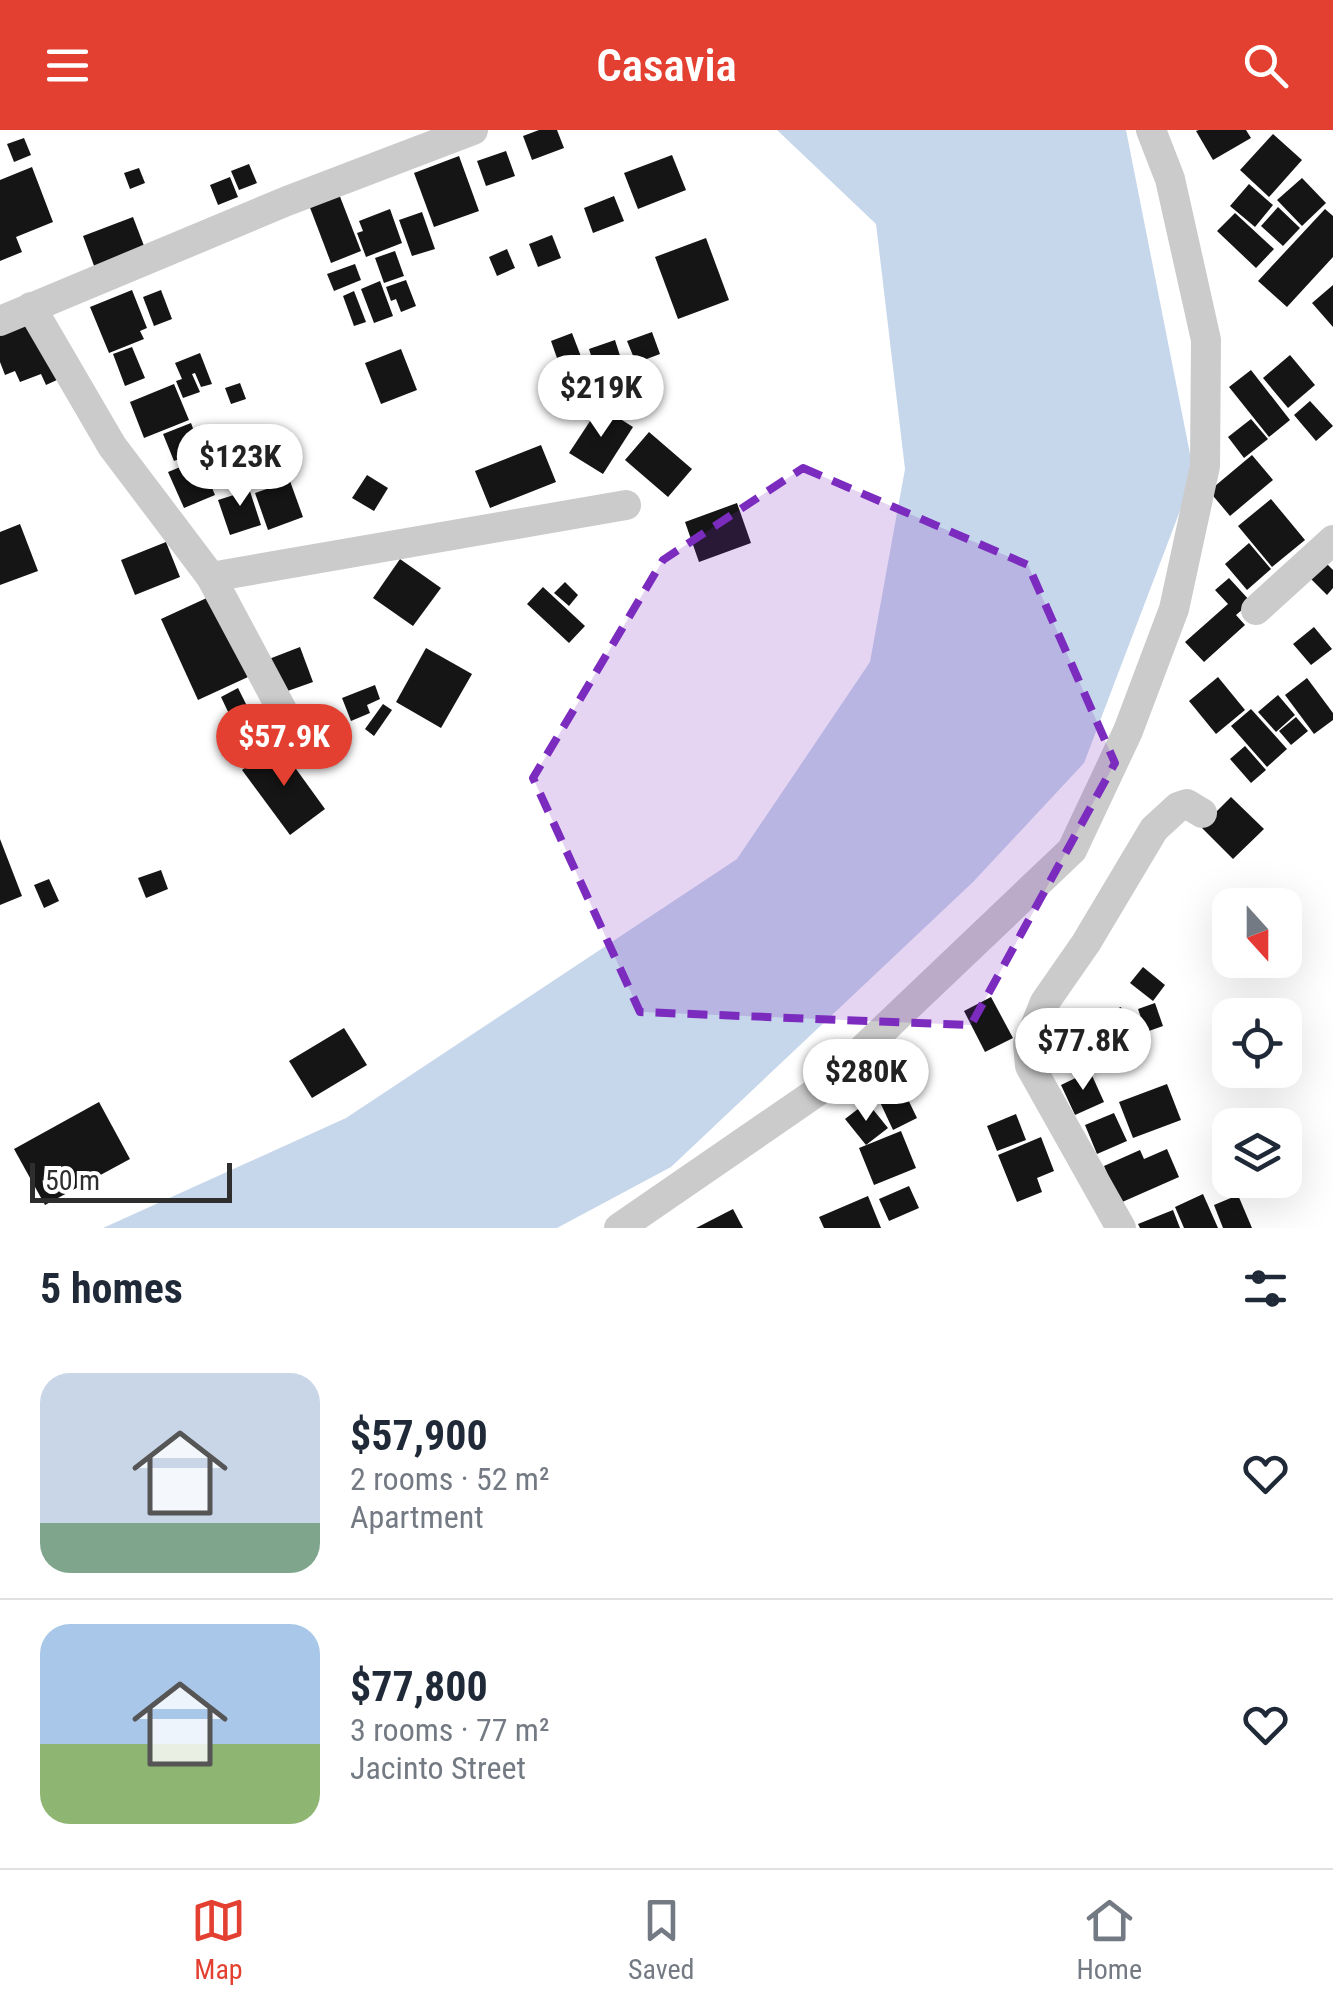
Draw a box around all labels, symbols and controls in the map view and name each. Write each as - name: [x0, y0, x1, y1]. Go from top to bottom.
- icon: menu: [40, 38, 95, 93]
- icon: search: [1238, 38, 1293, 93]
- text: Casavia: [596, 39, 737, 92]
- pin: $219K: [531, 355, 671, 440]
- text: $219K: [560, 368, 642, 406]
- pin: $123K: [170, 424, 310, 509]
- text: $123K: [199, 437, 281, 475]
- pin: $57.9K: [203, 704, 365, 789]
- text: $57.9K: [238, 717, 330, 755]
- north arrow: [1212, 888, 1302, 978]
- map controls: [1212, 888, 1302, 1198]
- button: locate: [1212, 998, 1302, 1088]
- pin: $77.8K: [1002, 1008, 1164, 1093]
- text: $77.8K: [1037, 1021, 1129, 1059]
- pin: $280K: [796, 1039, 936, 1124]
- text: $280K: [825, 1052, 907, 1090]
- button: layers: [1212, 1108, 1302, 1198]
- scale bar: [30, 1158, 232, 1202]
- text: 50 m: [45, 1164, 100, 1197]
- icon: filters: [1238, 1261, 1293, 1316]
- text: 5 homes: [40, 1264, 183, 1313]
- text: $57,900: [350, 1411, 488, 1460]
- icon: home: [120, 1413, 240, 1533]
- icon: heart: [1238, 1446, 1293, 1501]
- text: 2 rooms · 52 m²: [350, 1460, 549, 1498]
- text: Apartment: [350, 1498, 484, 1536]
- text: $77,800: [350, 1662, 488, 1711]
- icon: home: [120, 1664, 240, 1784]
- icon: heart: [1238, 1697, 1293, 1752]
- text: 3 rooms · 77 m²: [350, 1711, 549, 1749]
- text: Jacinto Street: [350, 1749, 526, 1787]
- tab: Map: [191, 1893, 246, 1986]
- tab: Saved: [628, 1893, 694, 1986]
- tab: Home: [1076, 1893, 1142, 1986]

